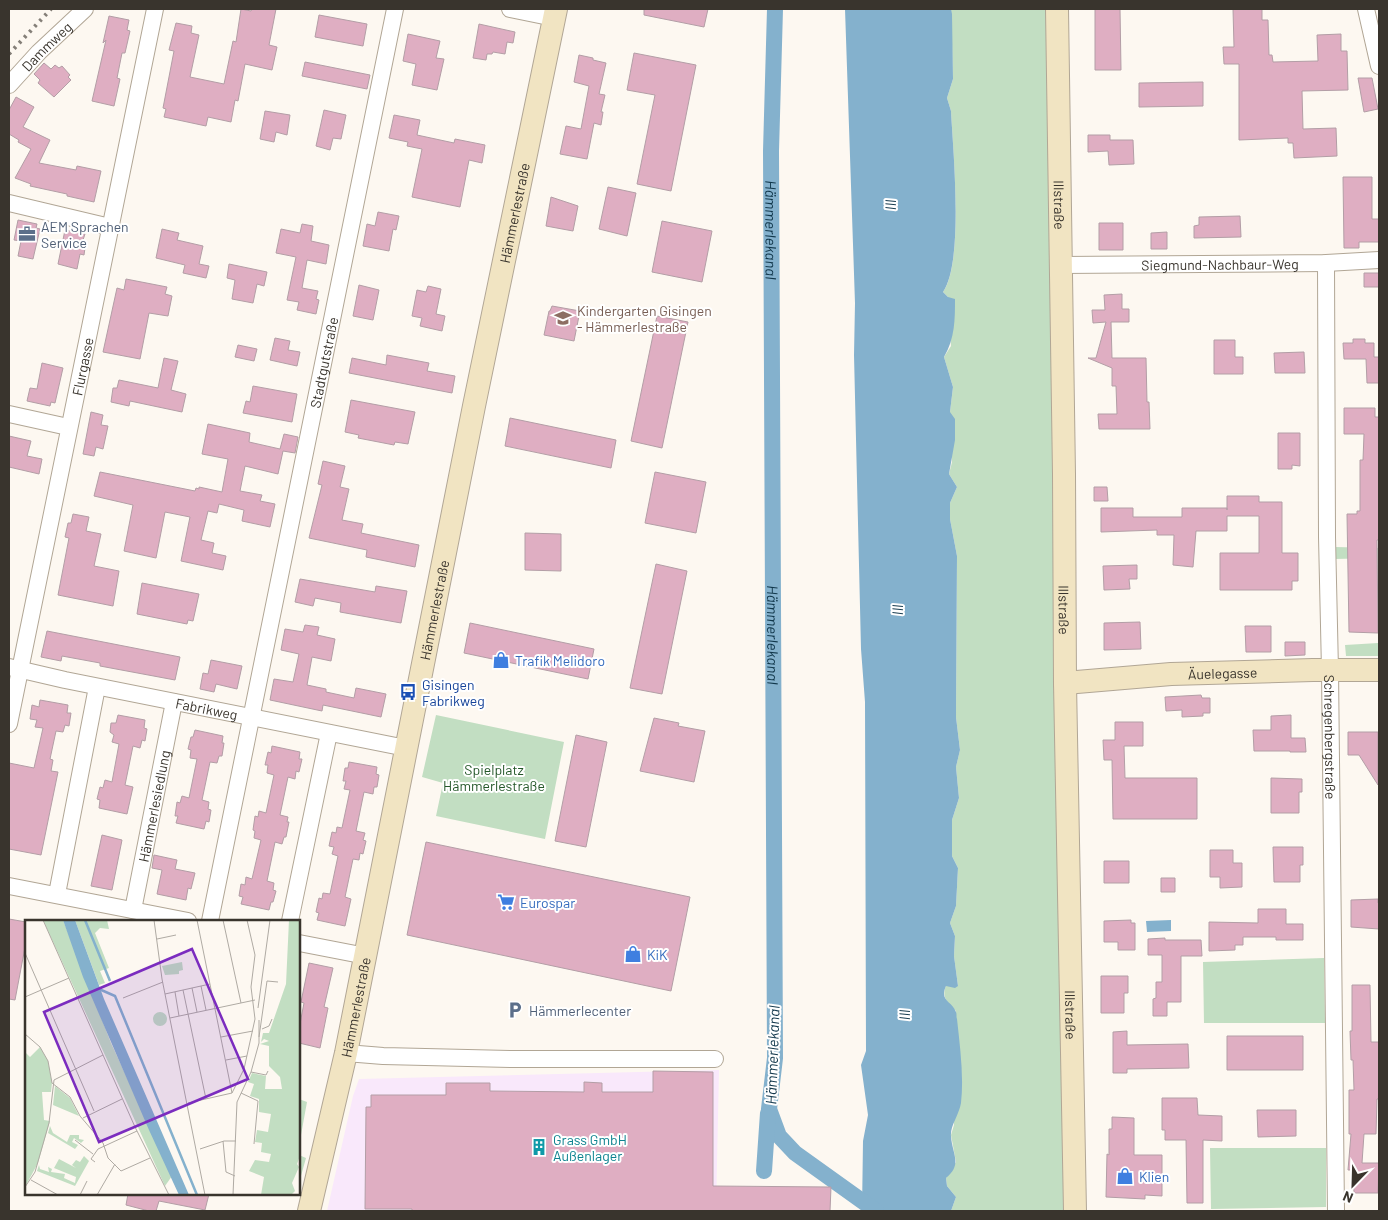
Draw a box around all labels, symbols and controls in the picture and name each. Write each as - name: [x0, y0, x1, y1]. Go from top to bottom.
- street label: Dammweg: [18, 18, 75, 74]
- street label: Hämmerlestraße: [495, 161, 533, 264]
- water label: Hämmerlekanal: [762, 180, 781, 280]
- street label: Illstraße: [1051, 180, 1069, 230]
- water label: Ill: [881, 199, 899, 210]
- place label: AEM Sprachen Service: [41, 218, 129, 251]
- office icon: AEM Sprachen Service: [17, 224, 37, 244]
- street label: Siegmund-Nachbaur-Weg: [1141, 255, 1299, 273]
- place label: Kindergarten Gisingen - Hämmerlestraße: [577, 302, 712, 335]
- school or university icon: Kindergarten Gisingen - Hämmerlestraße: [553, 308, 573, 328]
- street label: Stadtgutstraße: [306, 315, 341, 409]
- street label: Flurgasse: [68, 336, 96, 397]
- street label: Hämmerlestraße: [415, 558, 452, 661]
- water label: Hämmerlekanal: [764, 585, 782, 685]
- street label: Illstraße: [1056, 585, 1073, 635]
- water label: Ill: [888, 604, 906, 615]
- shop icon: Trafik Melidoro: [491, 650, 511, 670]
- place label: Trafik Melidoro: [515, 652, 605, 669]
- street label: Äuelegasse: [1188, 663, 1258, 682]
- street label: Schregenbergstraße: [1322, 674, 1340, 799]
- place label: Gisingen Fabrikweg: [422, 676, 485, 709]
- bus stop icon: Gisingen Fabrikweg: [398, 682, 418, 702]
- street label: Fabrikweg: [174, 694, 239, 723]
- street label: Hämmerlesiedlung: [134, 749, 173, 863]
- park label: Spielplatz Hämmerlestraße: [443, 761, 545, 794]
- supermarket icon: Eurospar: [496, 892, 516, 912]
- place label: Eurospar: [520, 894, 575, 911]
- inset map: [25, 920, 300, 1195]
- shop icon: KiK: [623, 944, 643, 964]
- place label: KiK: [647, 946, 668, 963]
- street label: Hämmerlestraße: [337, 956, 373, 1059]
- street label: Illstraße: [1062, 990, 1080, 1040]
- parking icon: Hämmerlecenter: [505, 1000, 525, 1020]
- place label: Hämmerlecenter: [529, 1002, 631, 1019]
- water label: Hämmerlekanal: [761, 1004, 783, 1105]
- water label: Ill: [895, 1009, 913, 1020]
- place label: Grass GmbH Außenlager: [553, 1131, 627, 1164]
- building icon: Grass GmbH Außenlager: [529, 1137, 549, 1157]
- north arrow: [1328, 1160, 1378, 1210]
- shop icon: Klien: [1115, 1166, 1135, 1186]
- place label: Klien: [1139, 1168, 1169, 1185]
- text: N: [1340, 1188, 1355, 1207]

